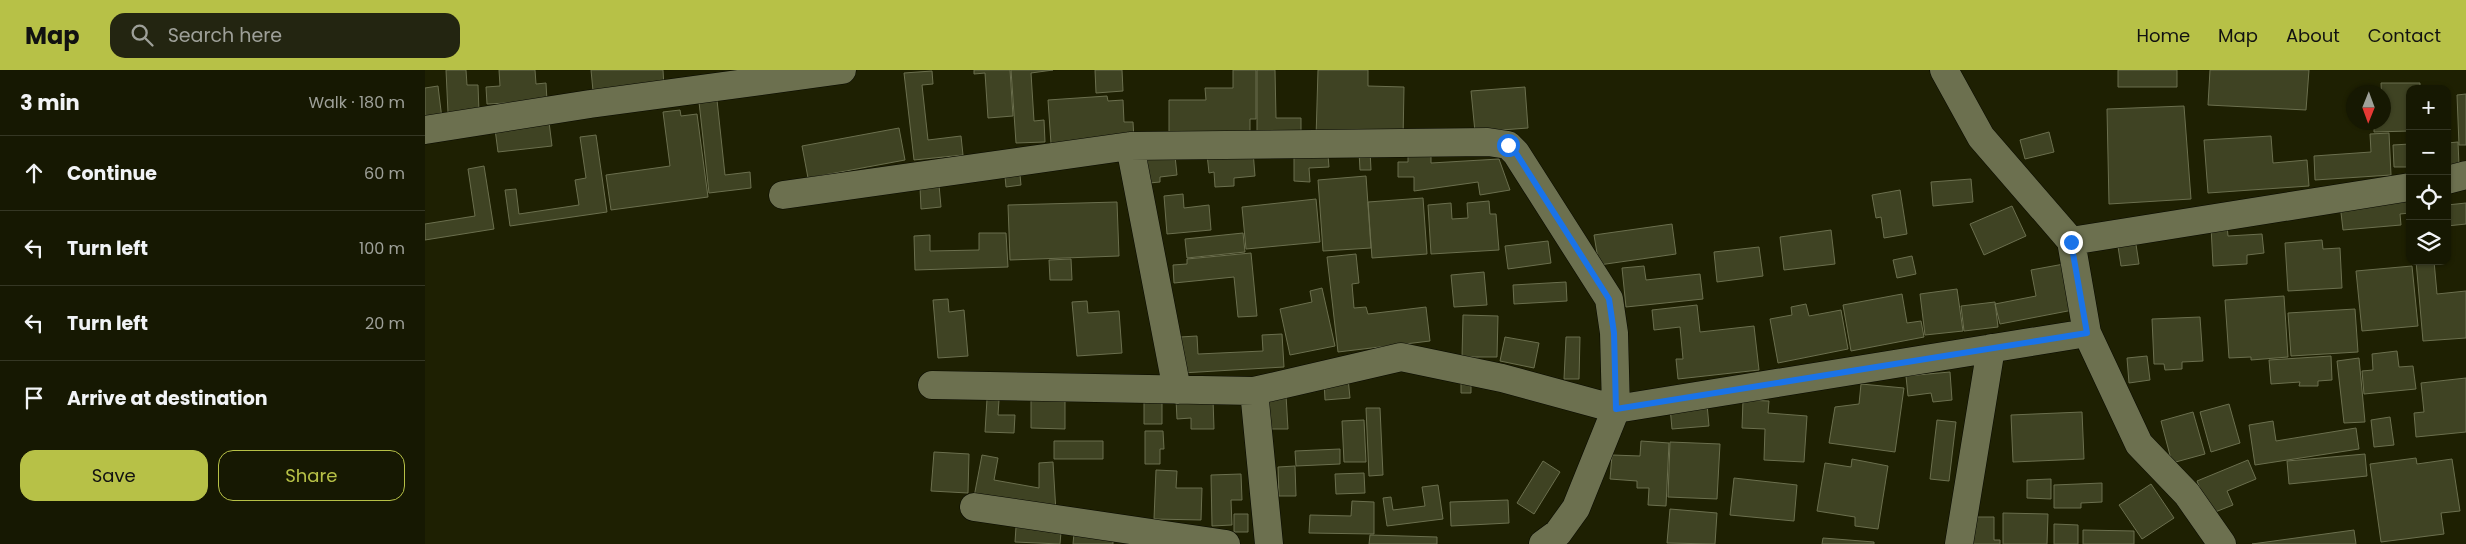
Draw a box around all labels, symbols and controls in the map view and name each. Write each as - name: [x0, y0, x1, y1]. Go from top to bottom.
- search box: [110, 13, 460, 58]
- text: Map: [25, 19, 80, 52]
- icon: search: [128, 21, 156, 49]
- text: Search here: [168, 22, 282, 49]
- text: Home: [2136, 23, 2190, 48]
- text: Map: [2218, 23, 2258, 48]
- text: About: [2286, 23, 2340, 48]
- text: Contact: [2368, 23, 2441, 48]
- north arrow: [2346, 85, 2391, 130]
- map controls: [2406, 85, 2451, 265]
- button: +: [2406, 85, 2451, 130]
- text: 3 min: [20, 88, 80, 117]
- text: Walk · 180 m: [308, 91, 405, 114]
- button: −: [2406, 130, 2451, 175]
- route start: [1497, 134, 1520, 157]
- icon: ahead: [20, 159, 48, 187]
- text: Continue: [67, 160, 157, 187]
- text: 60 m: [364, 162, 405, 185]
- button: locate: [2406, 175, 2451, 220]
- button: layers: [2406, 220, 2451, 265]
- route end: [2060, 231, 2083, 254]
- icon: left: [20, 234, 48, 262]
- text: Turn left: [67, 235, 148, 262]
- text: 100 m: [359, 237, 405, 260]
- icon: left: [20, 309, 48, 337]
- text: Turn left: [67, 310, 148, 337]
- text: 20 m: [365, 312, 405, 335]
- icon: arrive: [20, 384, 48, 412]
- text: Arrive at destination: [67, 385, 268, 412]
- button: Save: [20, 450, 208, 501]
- button: Share: [218, 450, 405, 501]

